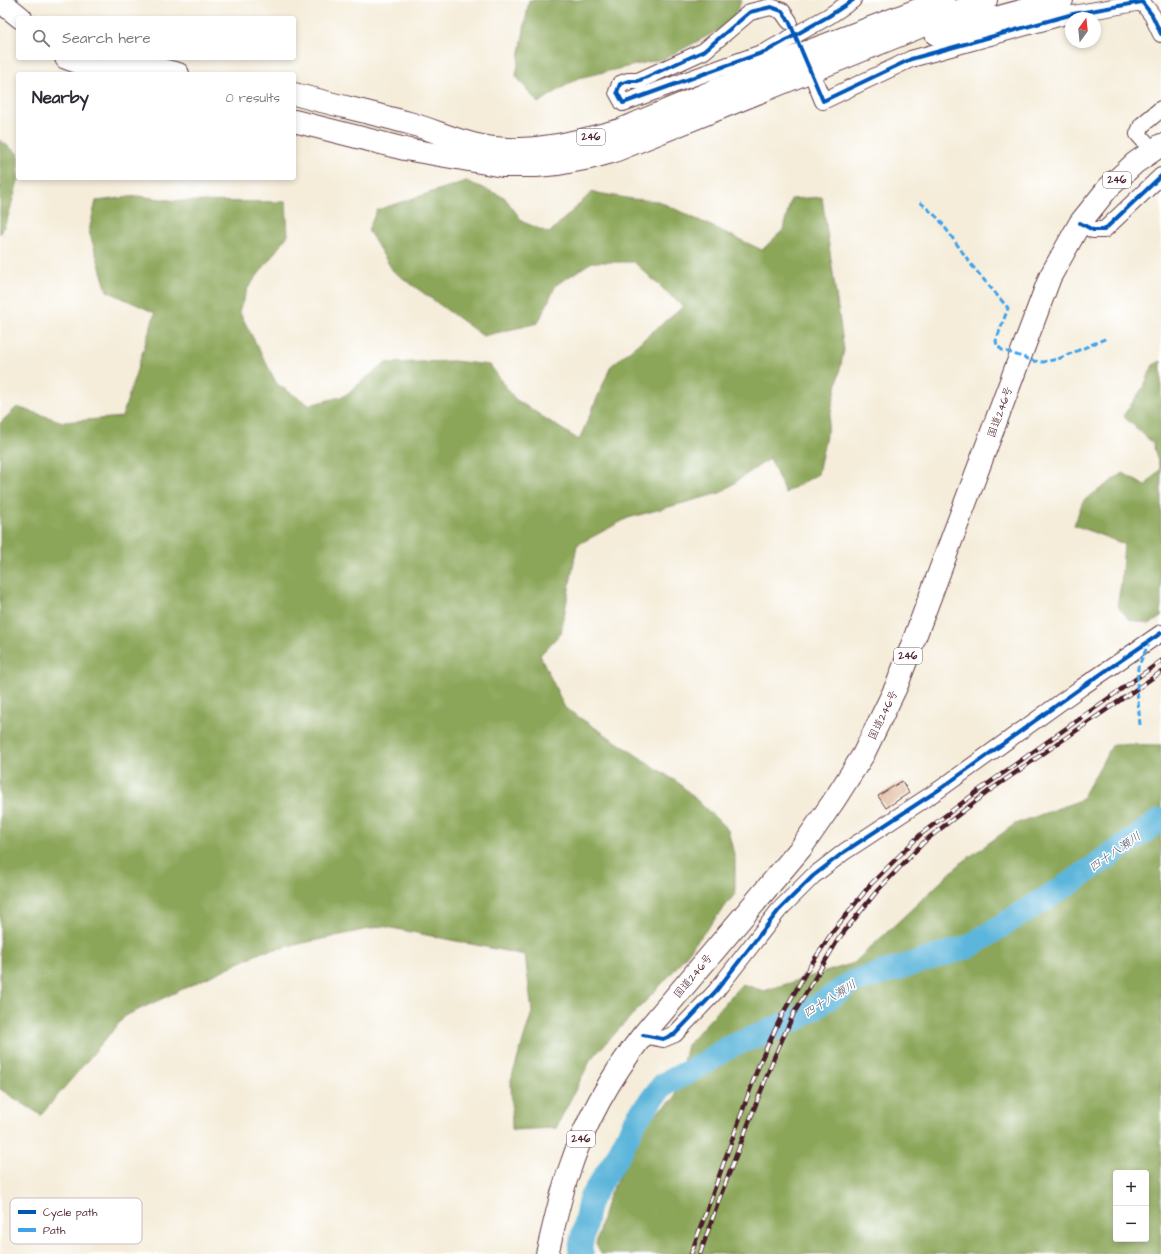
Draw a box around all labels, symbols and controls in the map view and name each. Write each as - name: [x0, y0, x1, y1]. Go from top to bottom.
- north arrow: [1065, 12, 1101, 48]
- search box: [16, 16, 296, 60]
- icon: search: [30, 27, 52, 49]
- text: Search here: [62, 28, 151, 49]
- text: Nearby: [32, 86, 89, 110]
- text: 0 results: [225, 89, 280, 107]
- road number: 246: [577, 129, 605, 145]
- road number: 246: [1103, 172, 1131, 188]
- street label: 国道246号: [984, 384, 1016, 440]
- road number: 246: [894, 648, 922, 664]
- street label: 国道246号: [864, 688, 902, 742]
- water label: 四十八瀬川: [1086, 828, 1144, 876]
- street label: 国道246号: [670, 951, 716, 1001]
- water label: 四十八瀬川: [800, 976, 860, 1022]
- road number: 246: [567, 1131, 595, 1147]
- map controls: [1113, 1170, 1149, 1242]
- button: +: [1113, 1170, 1149, 1206]
- legend: [10, 1198, 142, 1244]
- text: Cycle path: [43, 1205, 98, 1221]
- button: −: [1113, 1206, 1149, 1242]
- text: Path: [43, 1223, 66, 1238]

